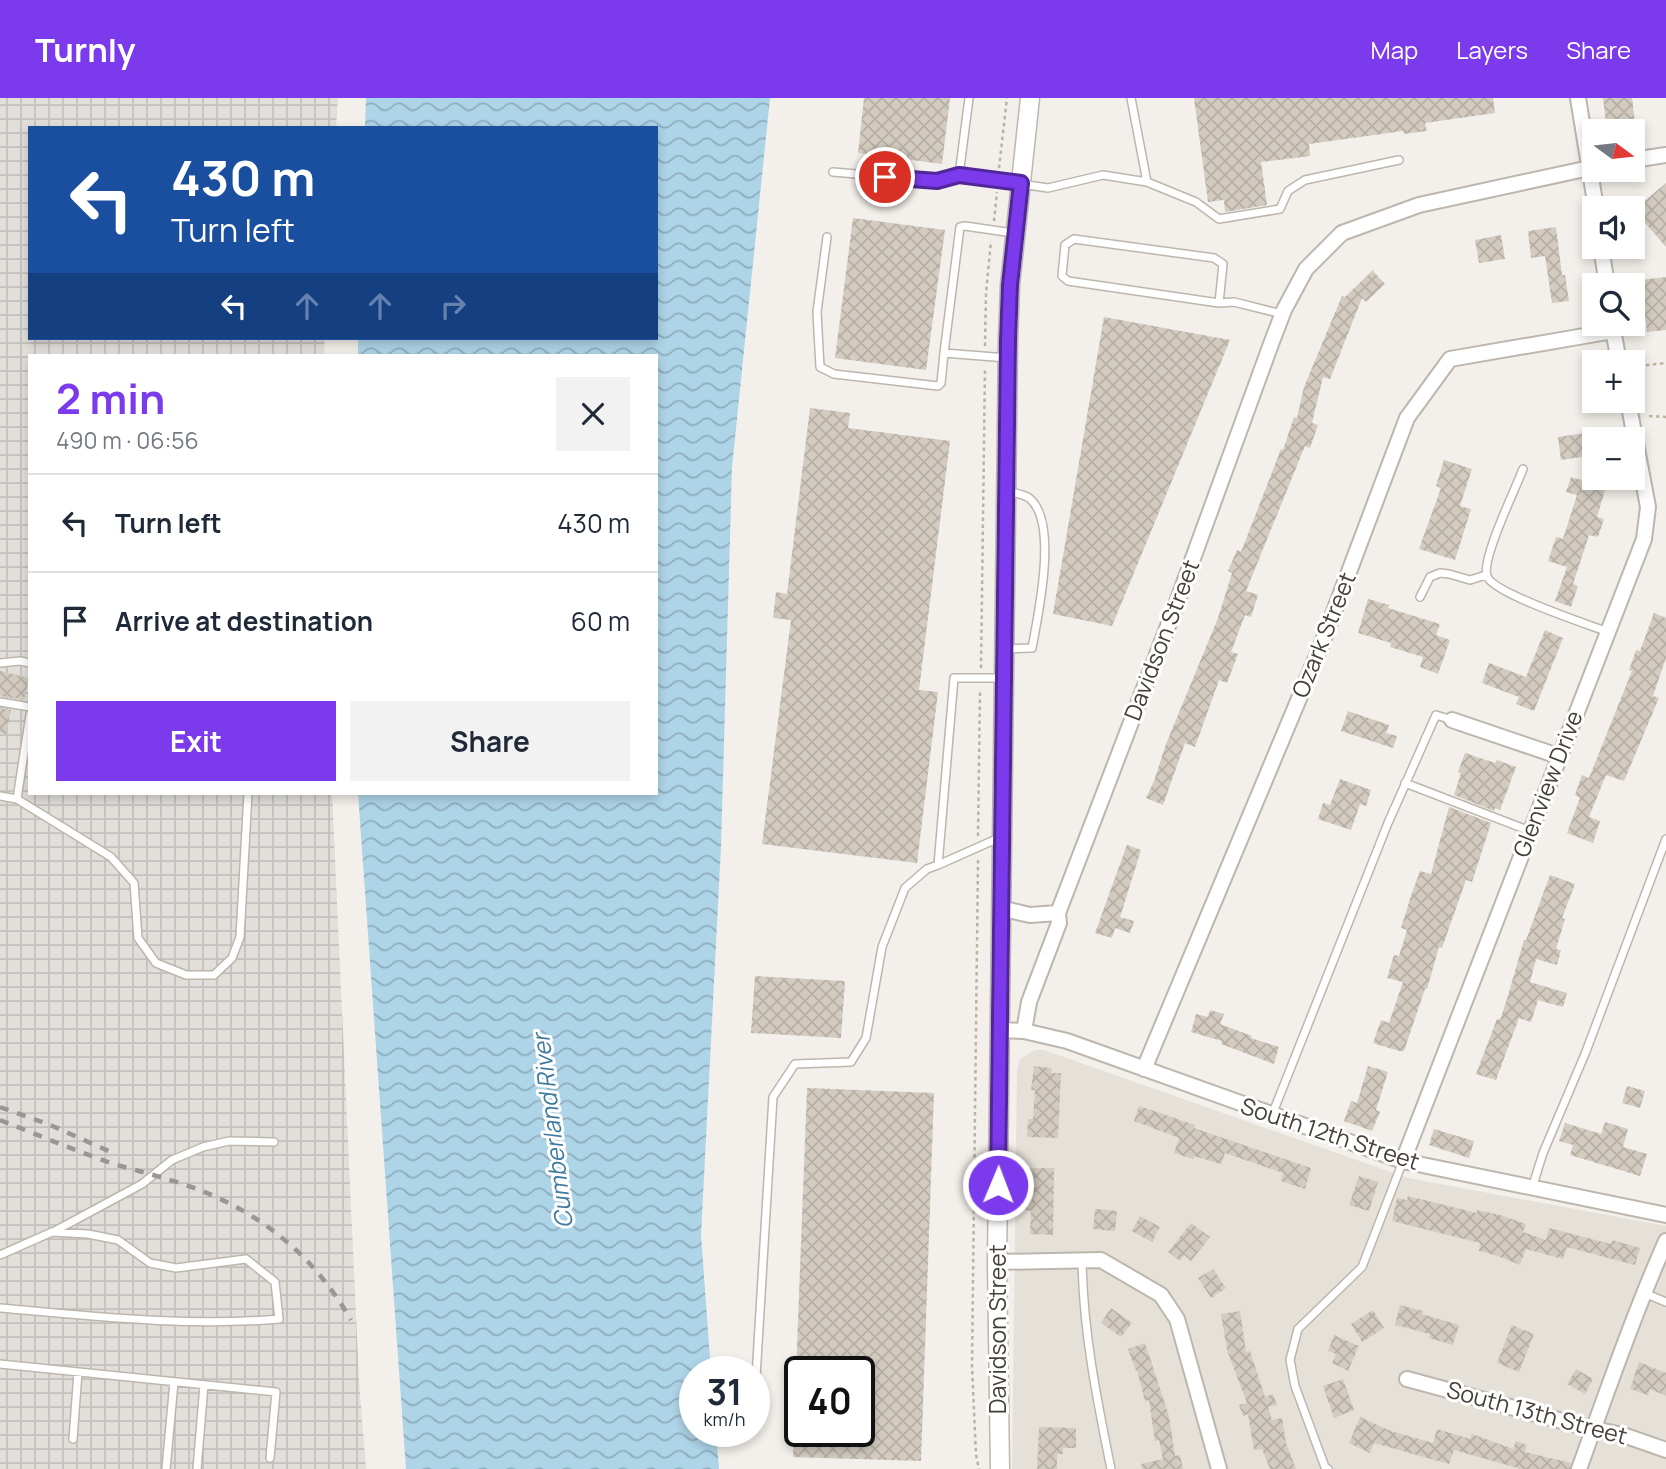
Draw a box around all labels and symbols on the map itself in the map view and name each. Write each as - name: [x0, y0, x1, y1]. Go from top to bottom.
- north arrow: [1582, 119, 1645, 182]
- pin: [855, 147, 915, 207]
- street label: Davidson Street: [1116, 555, 1206, 725]
- street label: Ozark Street: [1283, 567, 1363, 702]
- street label: Glenview Drive: [1504, 706, 1590, 861]
- water label: Cumberland River: [523, 1029, 580, 1230]
- street label: South 12th Street: [1237, 1089, 1424, 1177]
- position arrow: [961, 1148, 1035, 1222]
- street label: Davidson Street: [981, 1244, 1013, 1414]
- speed limit sign: 40: [784, 1356, 875, 1447]
- street label: South 13th Street: [1443, 1373, 1631, 1452]

